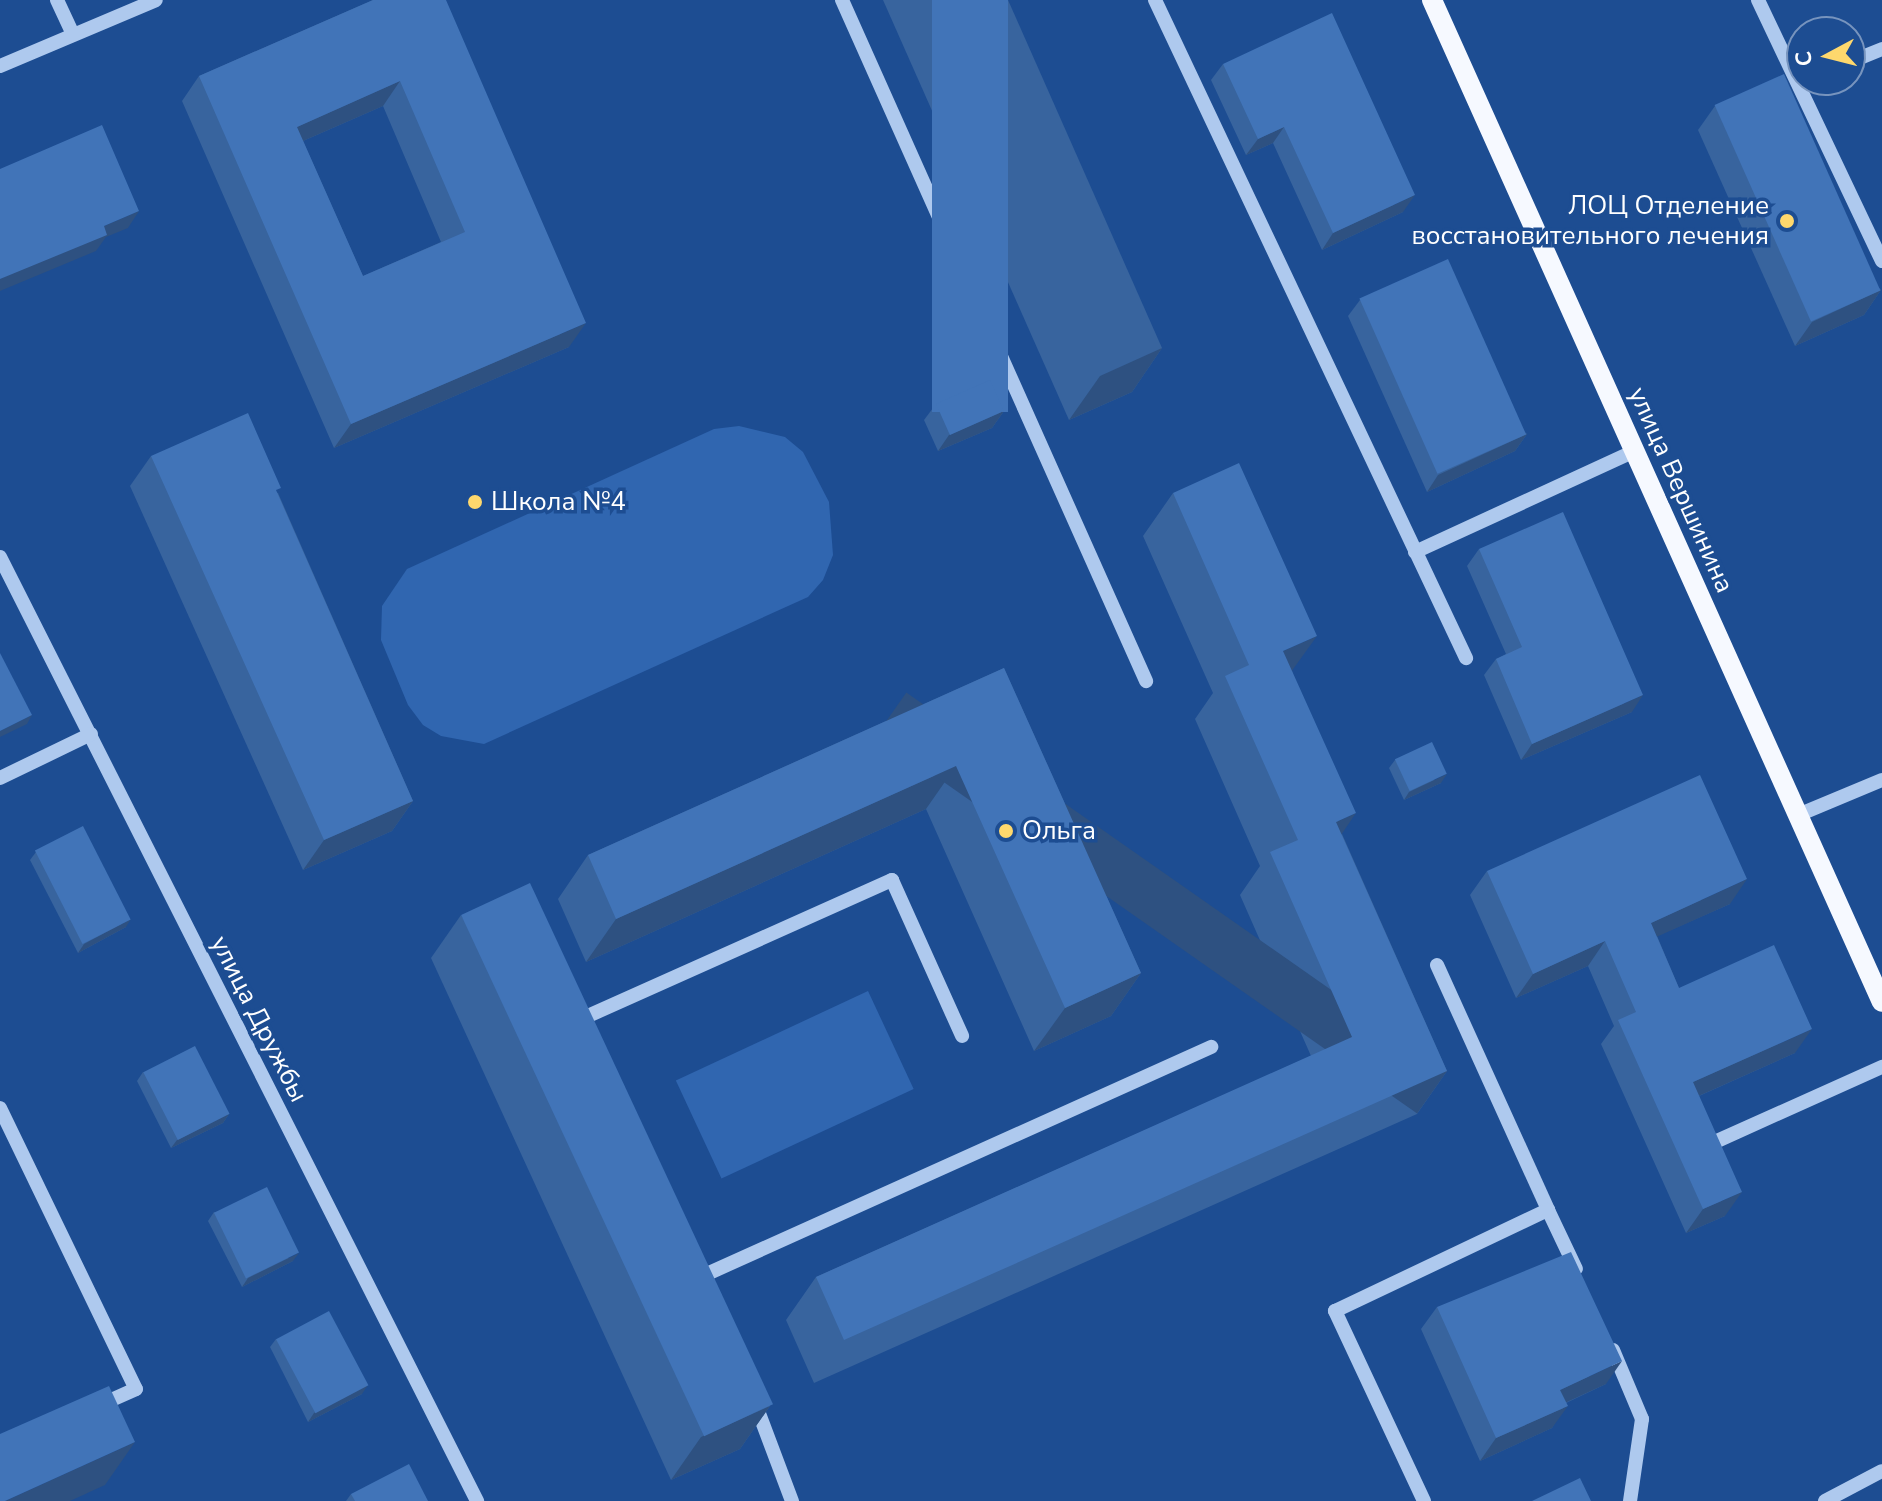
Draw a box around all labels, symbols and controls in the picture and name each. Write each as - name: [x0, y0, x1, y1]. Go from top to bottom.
- north arrow: [1786, 16, 1866, 96]
- text: С: [1788, 49, 1820, 68]
- place label: ЛОЦ Отделение восстановительного лечения: [1411, 190, 1769, 252]
- marker: ЛОЦ Отделение восстановительного лечения: [1776, 210, 1798, 232]
- street label: улица Вершинина: [1622, 382, 1740, 598]
- place label: Школа №4: [491, 486, 626, 518]
- marker: Школа №4: [466, 493, 484, 511]
- place label: Ольга: [1022, 815, 1096, 847]
- marker: Ольга: [997, 822, 1015, 840]
- street label: улица Дружбы: [204, 931, 314, 1107]

